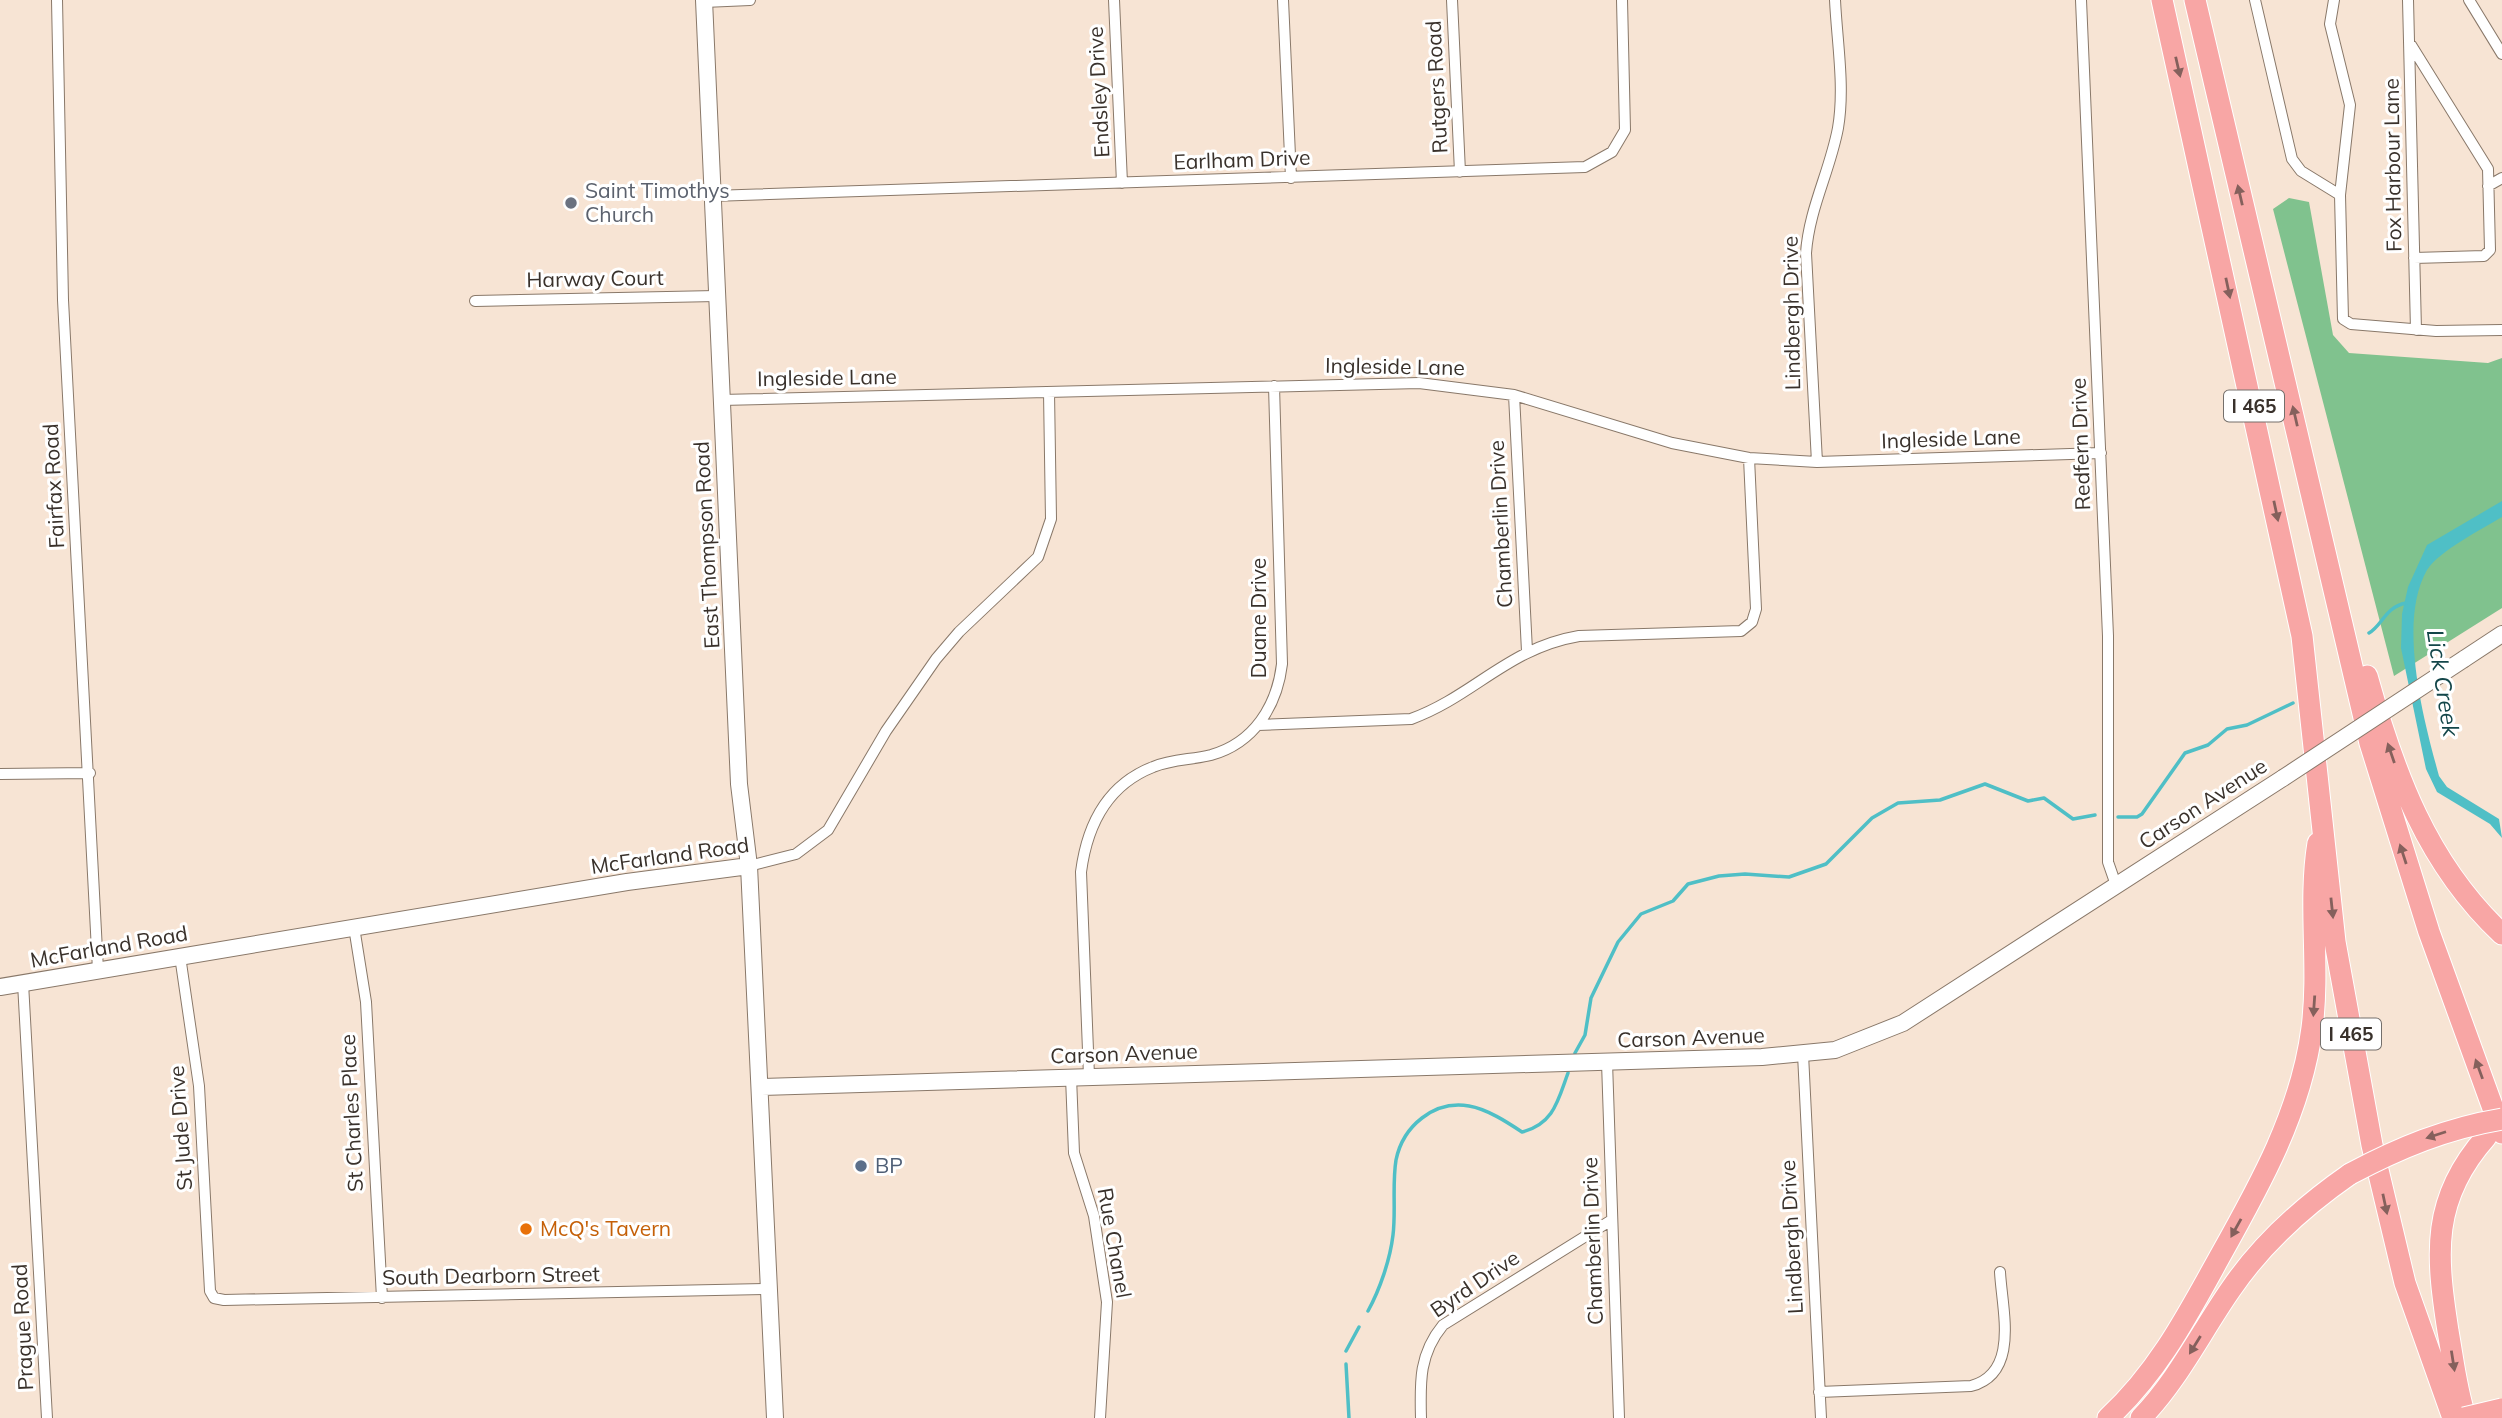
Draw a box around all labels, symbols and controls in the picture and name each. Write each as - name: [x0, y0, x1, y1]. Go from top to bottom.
- street label: Rutgers Road: [1420, 20, 1452, 154]
- street label: Endsley Drive: [1082, 26, 1114, 158]
- one-way arrow: [2172, 56, 2183, 78]
- street label: Fox Harbour Lane: [2377, 78, 2407, 252]
- street label: Earlham Drive: [1173, 144, 1311, 174]
- place label: Saint Timothys Church: [585, 177, 730, 227]
- one-way arrow: [2234, 184, 2245, 206]
- marker: Saint Timothys Church: [563, 195, 579, 211]
- street label: Lindbergh Drive: [1777, 236, 1805, 390]
- street label: Harway Court: [526, 264, 664, 292]
- one-way arrow: [2222, 277, 2233, 299]
- street label: Ingleside Lane: [1325, 352, 1465, 380]
- street label: Ingleside Lane: [757, 363, 897, 391]
- street label: Redfern Drive: [2065, 377, 2095, 511]
- road number: I 465: [2224, 390, 2284, 422]
- one-way arrow: [2289, 405, 2300, 427]
- street label: Fairfax Road: [37, 423, 69, 549]
- street label: Ingleside Lane: [1881, 423, 2021, 453]
- street label: Chamberlin Drive: [1483, 440, 1517, 609]
- street label: East Thompson Road: [688, 441, 724, 649]
- one-way arrow: [2271, 500, 2282, 522]
- street label: Duane Drive: [1245, 558, 1271, 678]
- water label: Lick Creek: [2421, 627, 2466, 740]
- one-way arrow: [2385, 742, 2396, 763]
- street label: Carson Avenue: [2134, 752, 2271, 854]
- street label: McFarland Road: [589, 831, 751, 879]
- one-way arrow: [2397, 844, 2408, 865]
- one-way arrow: [2327, 897, 2338, 919]
- street label: McFarland Road: [28, 919, 190, 973]
- one-way arrow: [2308, 995, 2319, 1017]
- road number: I 465: [2321, 1018, 2381, 1050]
- street label: Carson Avenue: [1617, 1021, 1765, 1053]
- street label: St Charles Place: [334, 1033, 368, 1193]
- street label: Carson Avenue: [1050, 1037, 1198, 1069]
- one-way arrow: [2473, 1058, 2484, 1079]
- street label: St Jude Drive: [163, 1065, 197, 1191]
- one-way arrow: [2425, 1130, 2446, 1141]
- place label: BP: [875, 1152, 903, 1178]
- street label: Chamberlin Drive: [1576, 1157, 1608, 1325]
- marker: BP: [853, 1158, 869, 1174]
- street label: Lindbergh Drive: [1774, 1159, 1808, 1315]
- street label: Rue Chanel: [1092, 1186, 1137, 1300]
- one-way arrow: [2380, 1193, 2391, 1215]
- place label: McQ's Tavern: [540, 1215, 671, 1241]
- one-way arrow: [2230, 1219, 2242, 1239]
- marker: McQ's Tavern: [518, 1221, 534, 1237]
- street label: Byrd Drive: [1425, 1244, 1524, 1322]
- street label: South Dearborn Street: [382, 1260, 600, 1290]
- street label: Prague Road: [6, 1263, 38, 1391]
- one-way arrow: [2189, 1336, 2201, 1355]
- one-way arrow: [2448, 1350, 2459, 1372]

